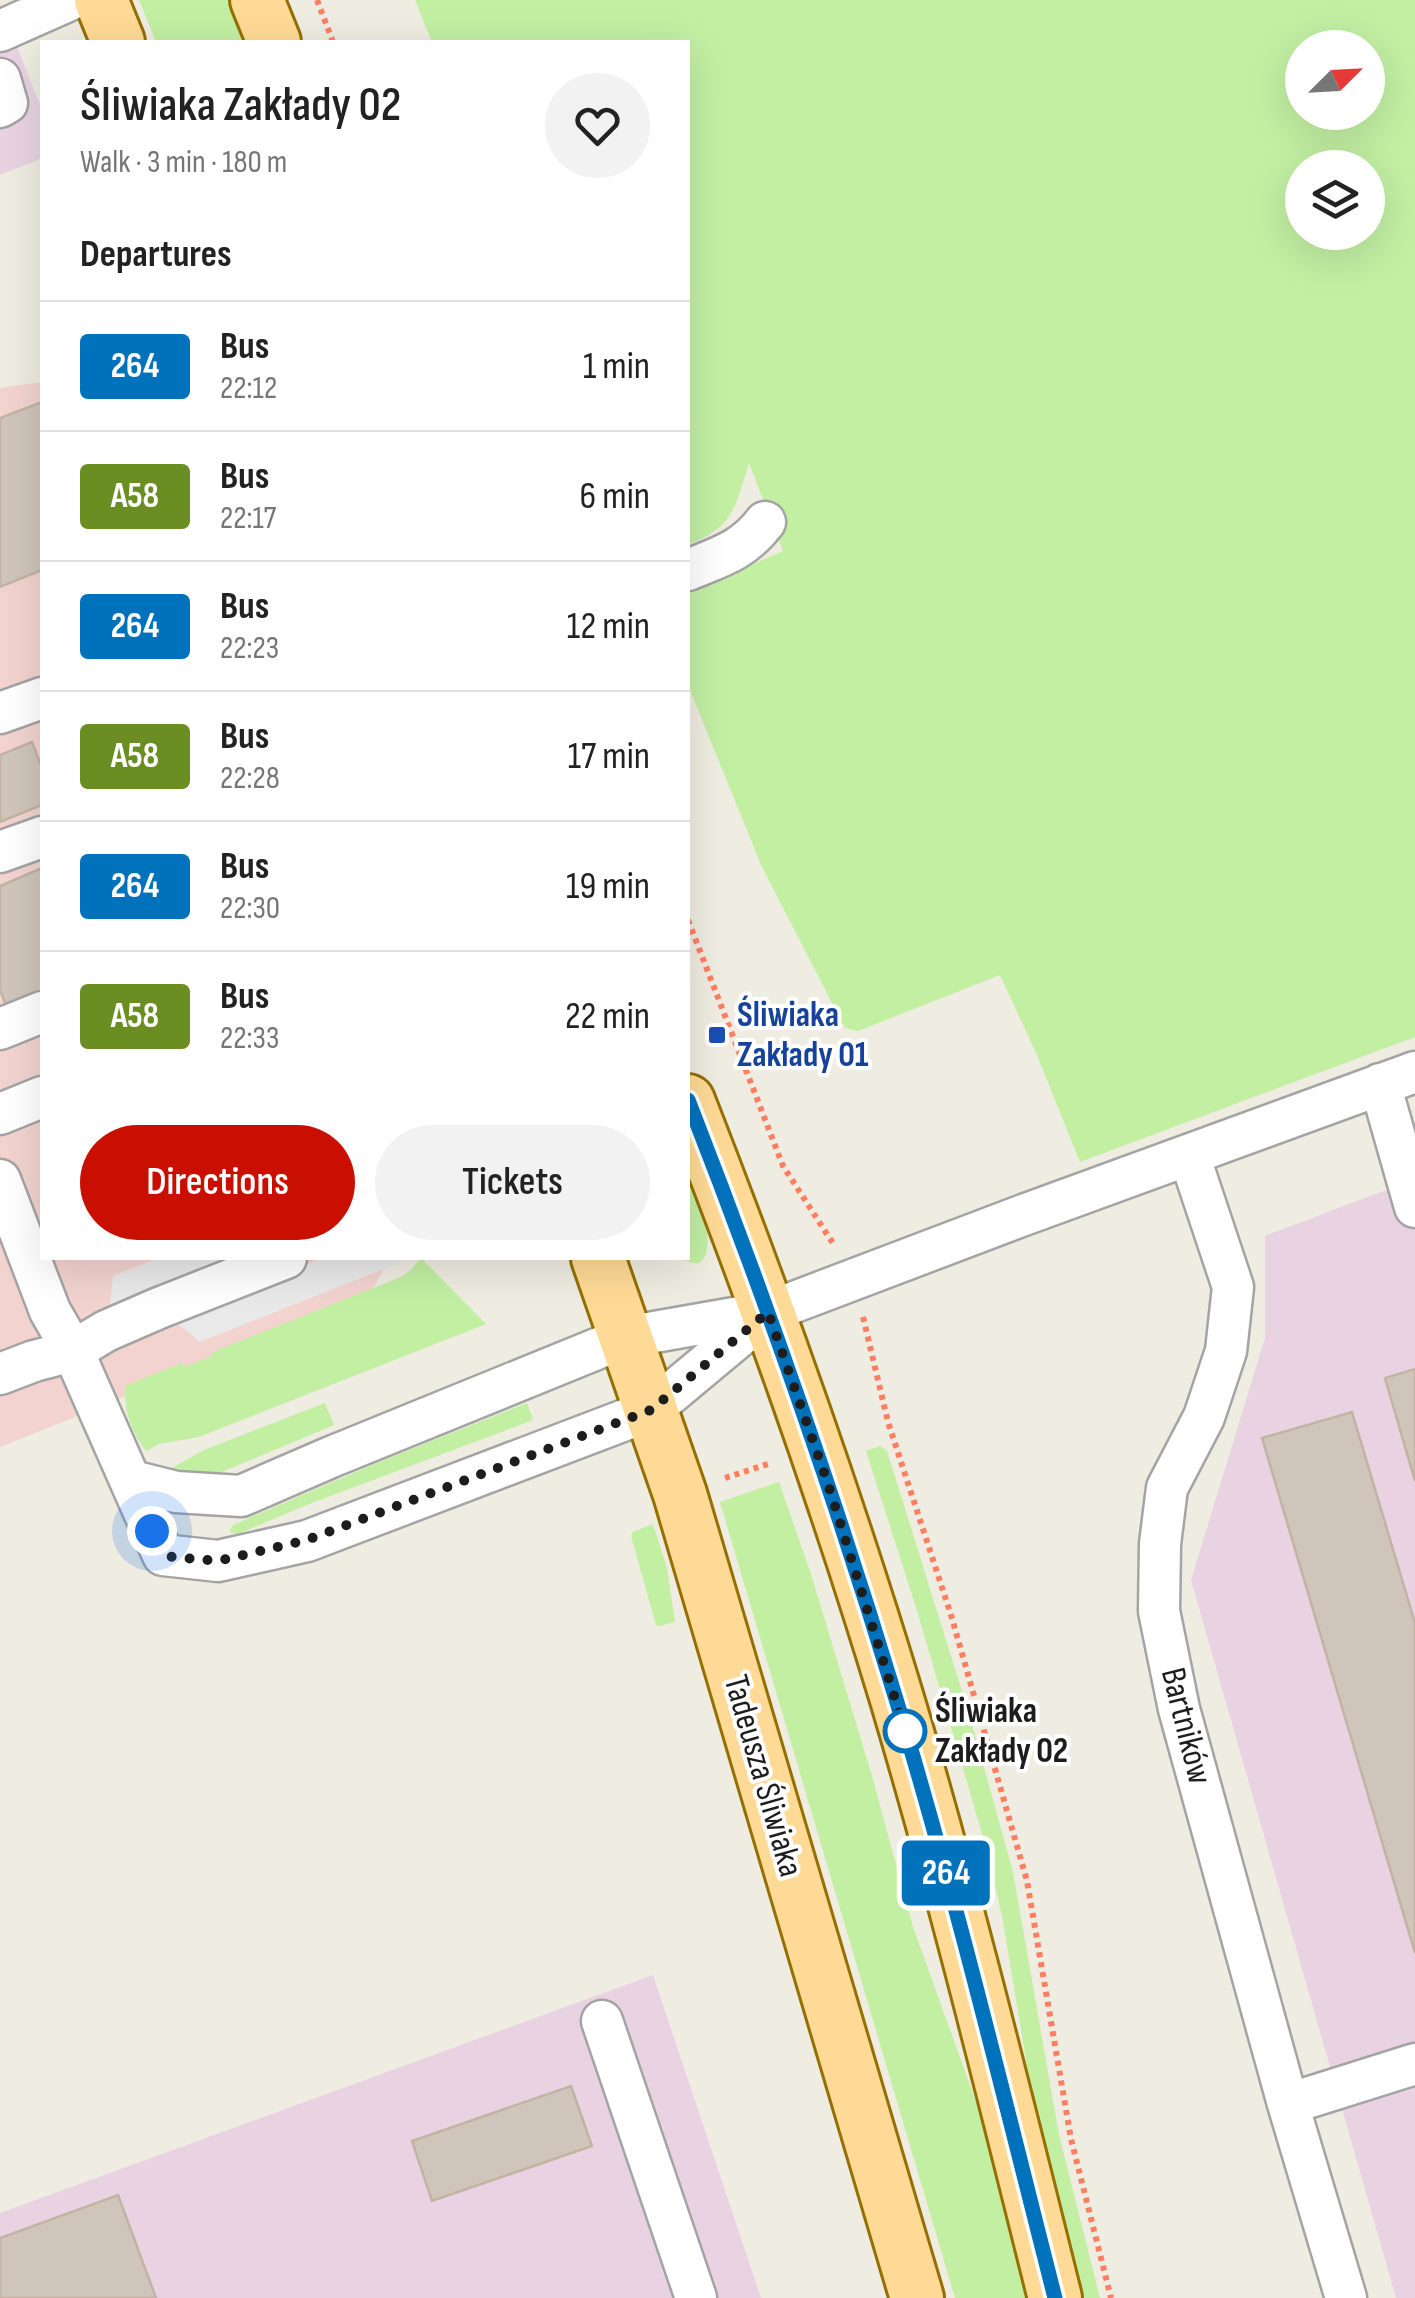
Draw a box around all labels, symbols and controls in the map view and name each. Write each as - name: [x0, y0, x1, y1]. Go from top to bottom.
- north arrow: [1285, 30, 1385, 130]
- map controls: [1285, 30, 1385, 250]
- button: heart: [545, 73, 650, 178]
- text: Śliwiaka Zakłady 02: [80, 77, 401, 134]
- text: Walk · 3 min · 180 m: [80, 143, 287, 182]
- button: layers: [1285, 150, 1385, 250]
- text: Departures: [80, 232, 232, 277]
- text: Bus: [220, 324, 269, 369]
- text: 1 min: [583, 344, 650, 389]
- text: 264: [111, 345, 159, 388]
- text: 22:12: [220, 369, 277, 408]
- text: Bus: [220, 454, 269, 499]
- text: 6 min: [580, 474, 650, 519]
- text: A58: [111, 475, 159, 518]
- text: 22:17: [220, 499, 276, 538]
- text: Bus: [220, 584, 269, 629]
- text: 12 min: [567, 604, 650, 649]
- text: 264: [111, 605, 159, 648]
- text: 22:23: [220, 629, 279, 668]
- text: Bus: [220, 714, 269, 759]
- text: 17 min: [568, 734, 650, 779]
- text: A58: [111, 735, 159, 778]
- text: 22:28: [220, 759, 280, 798]
- text: Bus: [220, 844, 269, 889]
- text: 19 min: [566, 864, 650, 909]
- text: 264: [111, 865, 159, 908]
- text: 22:30: [220, 889, 280, 928]
- text: Bus: [220, 974, 269, 1019]
- text: 22 min: [565, 994, 650, 1039]
- place label: Śliwiaka Zakłady 01: [737, 994, 869, 1077]
- text: A58: [111, 995, 159, 1038]
- text: 22:33: [220, 1019, 279, 1058]
- marker: Śliwiaka Zakłady 01: [706, 1024, 728, 1046]
- button: Directions: [80, 1125, 355, 1240]
- button: Tickets: [375, 1125, 650, 1240]
- your location: [127, 1506, 177, 1556]
- street label: Bartników: [1151, 1663, 1221, 1789]
- street label: Tadeusza Śliwiaka: [714, 1670, 812, 1882]
- place label: Śliwiaka Zakłady 02: [935, 1690, 1068, 1773]
- marker: Śliwiaka Zakłady 02: [884, 1710, 926, 1752]
- line badge: 264: [888, 1840, 1004, 1906]
- text: 264: [922, 1852, 970, 1895]

